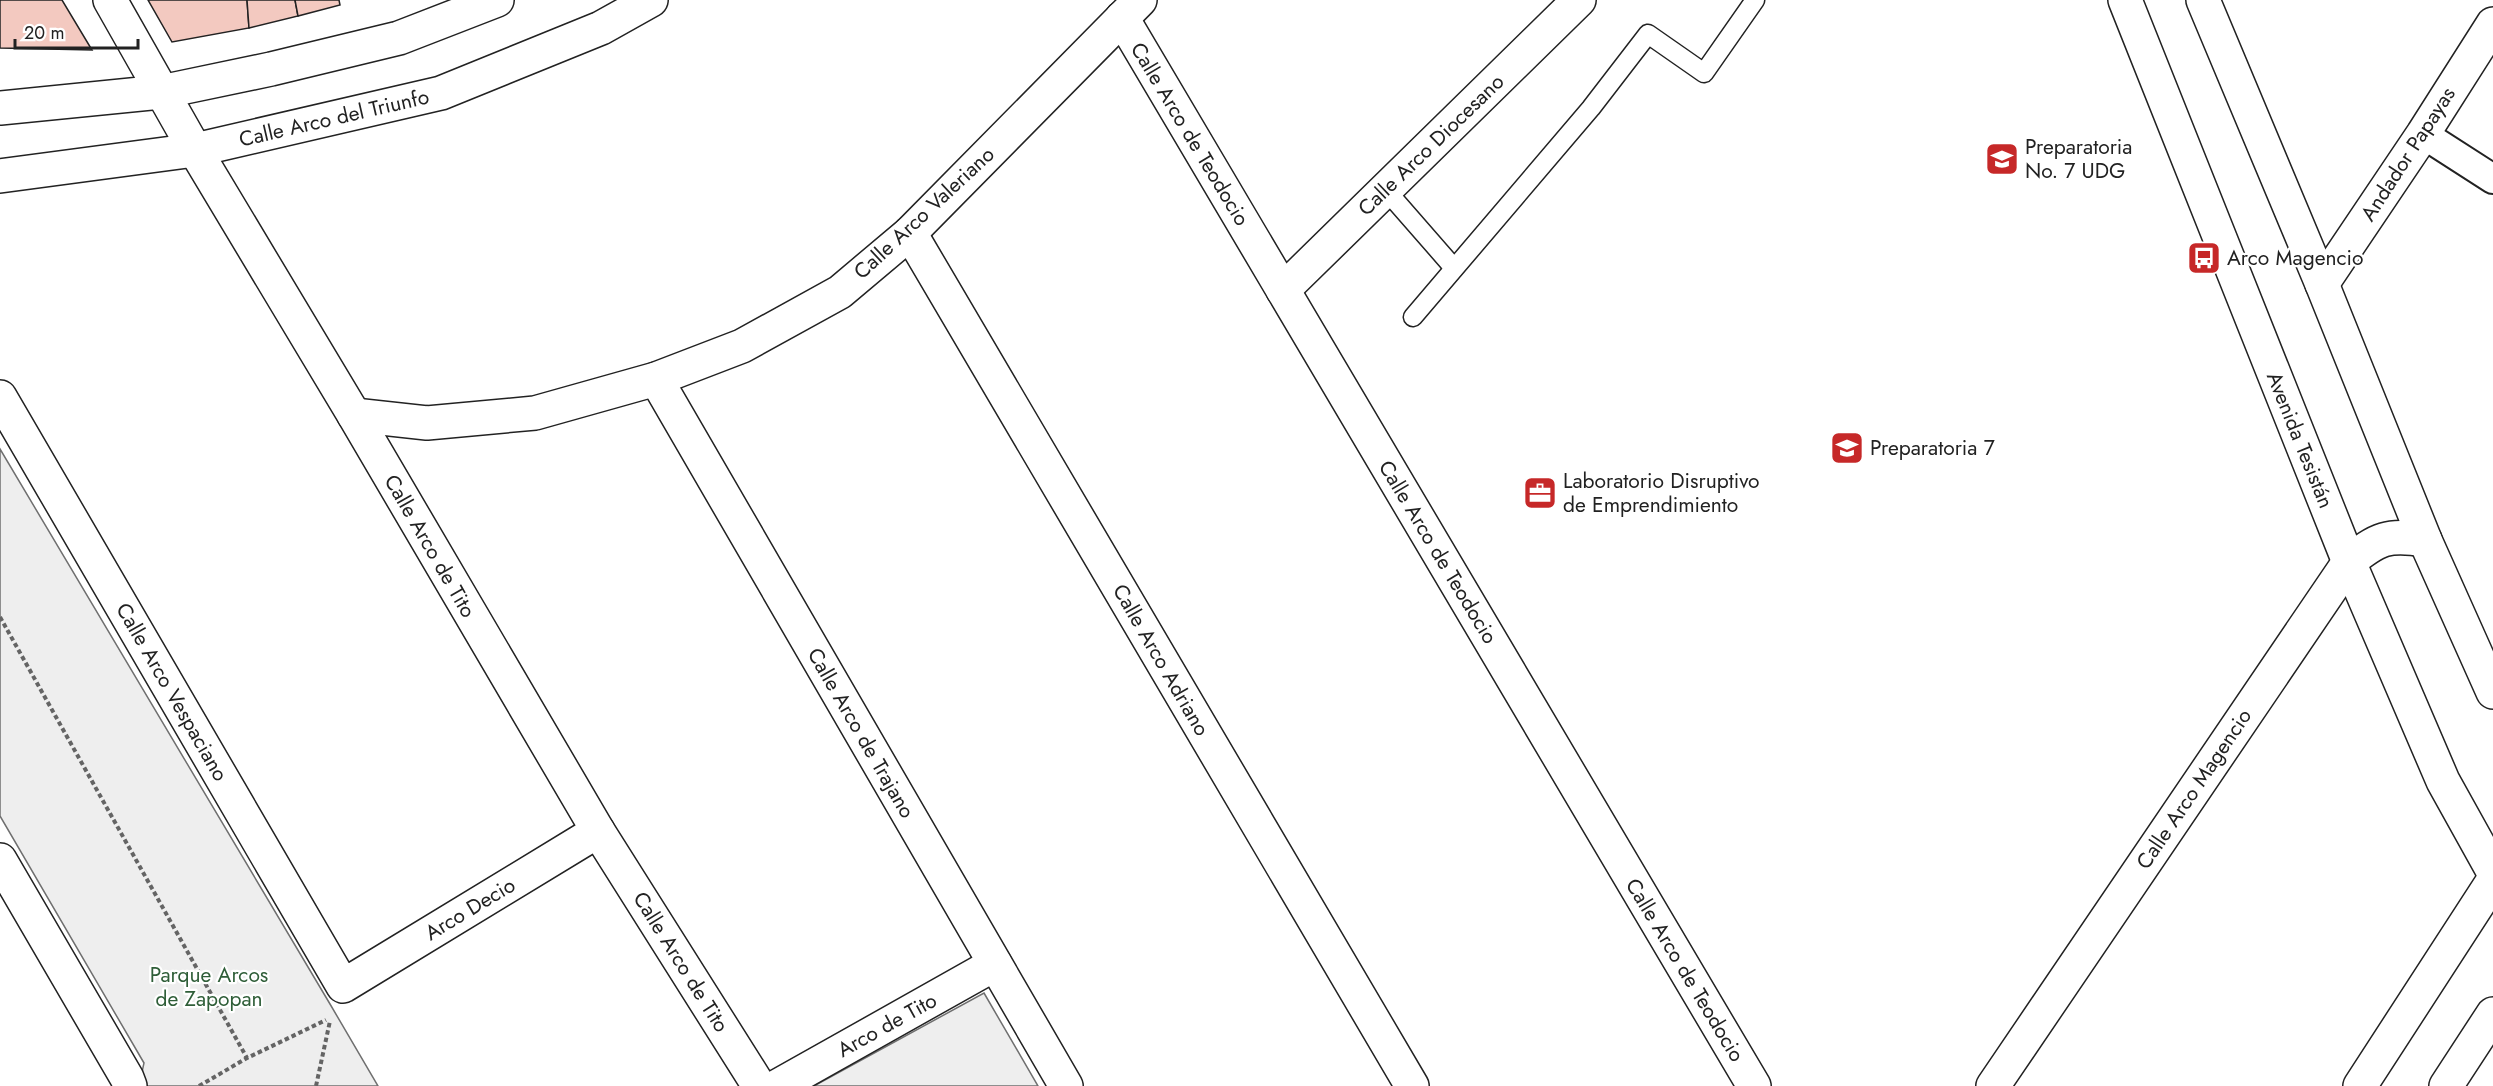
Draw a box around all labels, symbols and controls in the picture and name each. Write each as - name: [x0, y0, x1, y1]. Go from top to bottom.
- scale bar: [15, 12, 138, 50]
- text: 20 m: [24, 20, 64, 46]
- street label: Calle Arco de Teodocio: [1123, 37, 1257, 231]
- street label: Calle Arco Diocesano: [1351, 67, 1511, 223]
- street label: Andador Papayas: [2353, 81, 2463, 227]
- street label: Calle Arco del Triunfo: [236, 82, 432, 154]
- place label: Preparatoria No. 7 UDG: [2025, 132, 2132, 186]
- street label: Calle Arco Valeriano: [847, 140, 1001, 286]
- school or university icon: Preparatoria No. 7 UDG: [1984, 141, 2020, 177]
- bus stop icon: Arco Magencio: [2186, 240, 2222, 276]
- place label: Arco Magencio: [2227, 243, 2363, 273]
- street label: Avenida Tesistán: [2259, 367, 2341, 513]
- school or university icon: Preparatoria 7: [1829, 430, 1865, 466]
- place label: Preparatoria 7: [1870, 433, 1995, 463]
- street label: Calle Arco de Teodocio: [1371, 455, 1505, 649]
- place label: Laboratorio Disruptivo de Emprendimiento: [1563, 466, 1760, 520]
- street label: Calle Arco de Tito: [377, 469, 483, 623]
- office icon: Laboratorio Disruptivo de Emprendimiento: [1522, 475, 1558, 511]
- street label: Calle Arco Adriano: [1105, 578, 1217, 742]
- street label: Calle Arco Vespaciano: [109, 597, 235, 787]
- street label: Calle Arco de Trajano: [800, 642, 922, 824]
- street label: Calle Arco Magencio: [2129, 703, 2259, 875]
- street label: Arco Decio: [419, 870, 521, 948]
- street label: Calle Arco de Teodocio: [1618, 873, 1752, 1067]
- street label: Calle Arco de Tito: [626, 886, 736, 1038]
- park label: Parque Arcos de Zapopan: [150, 960, 268, 1014]
- street label: Arco de Tito: [832, 985, 942, 1065]

